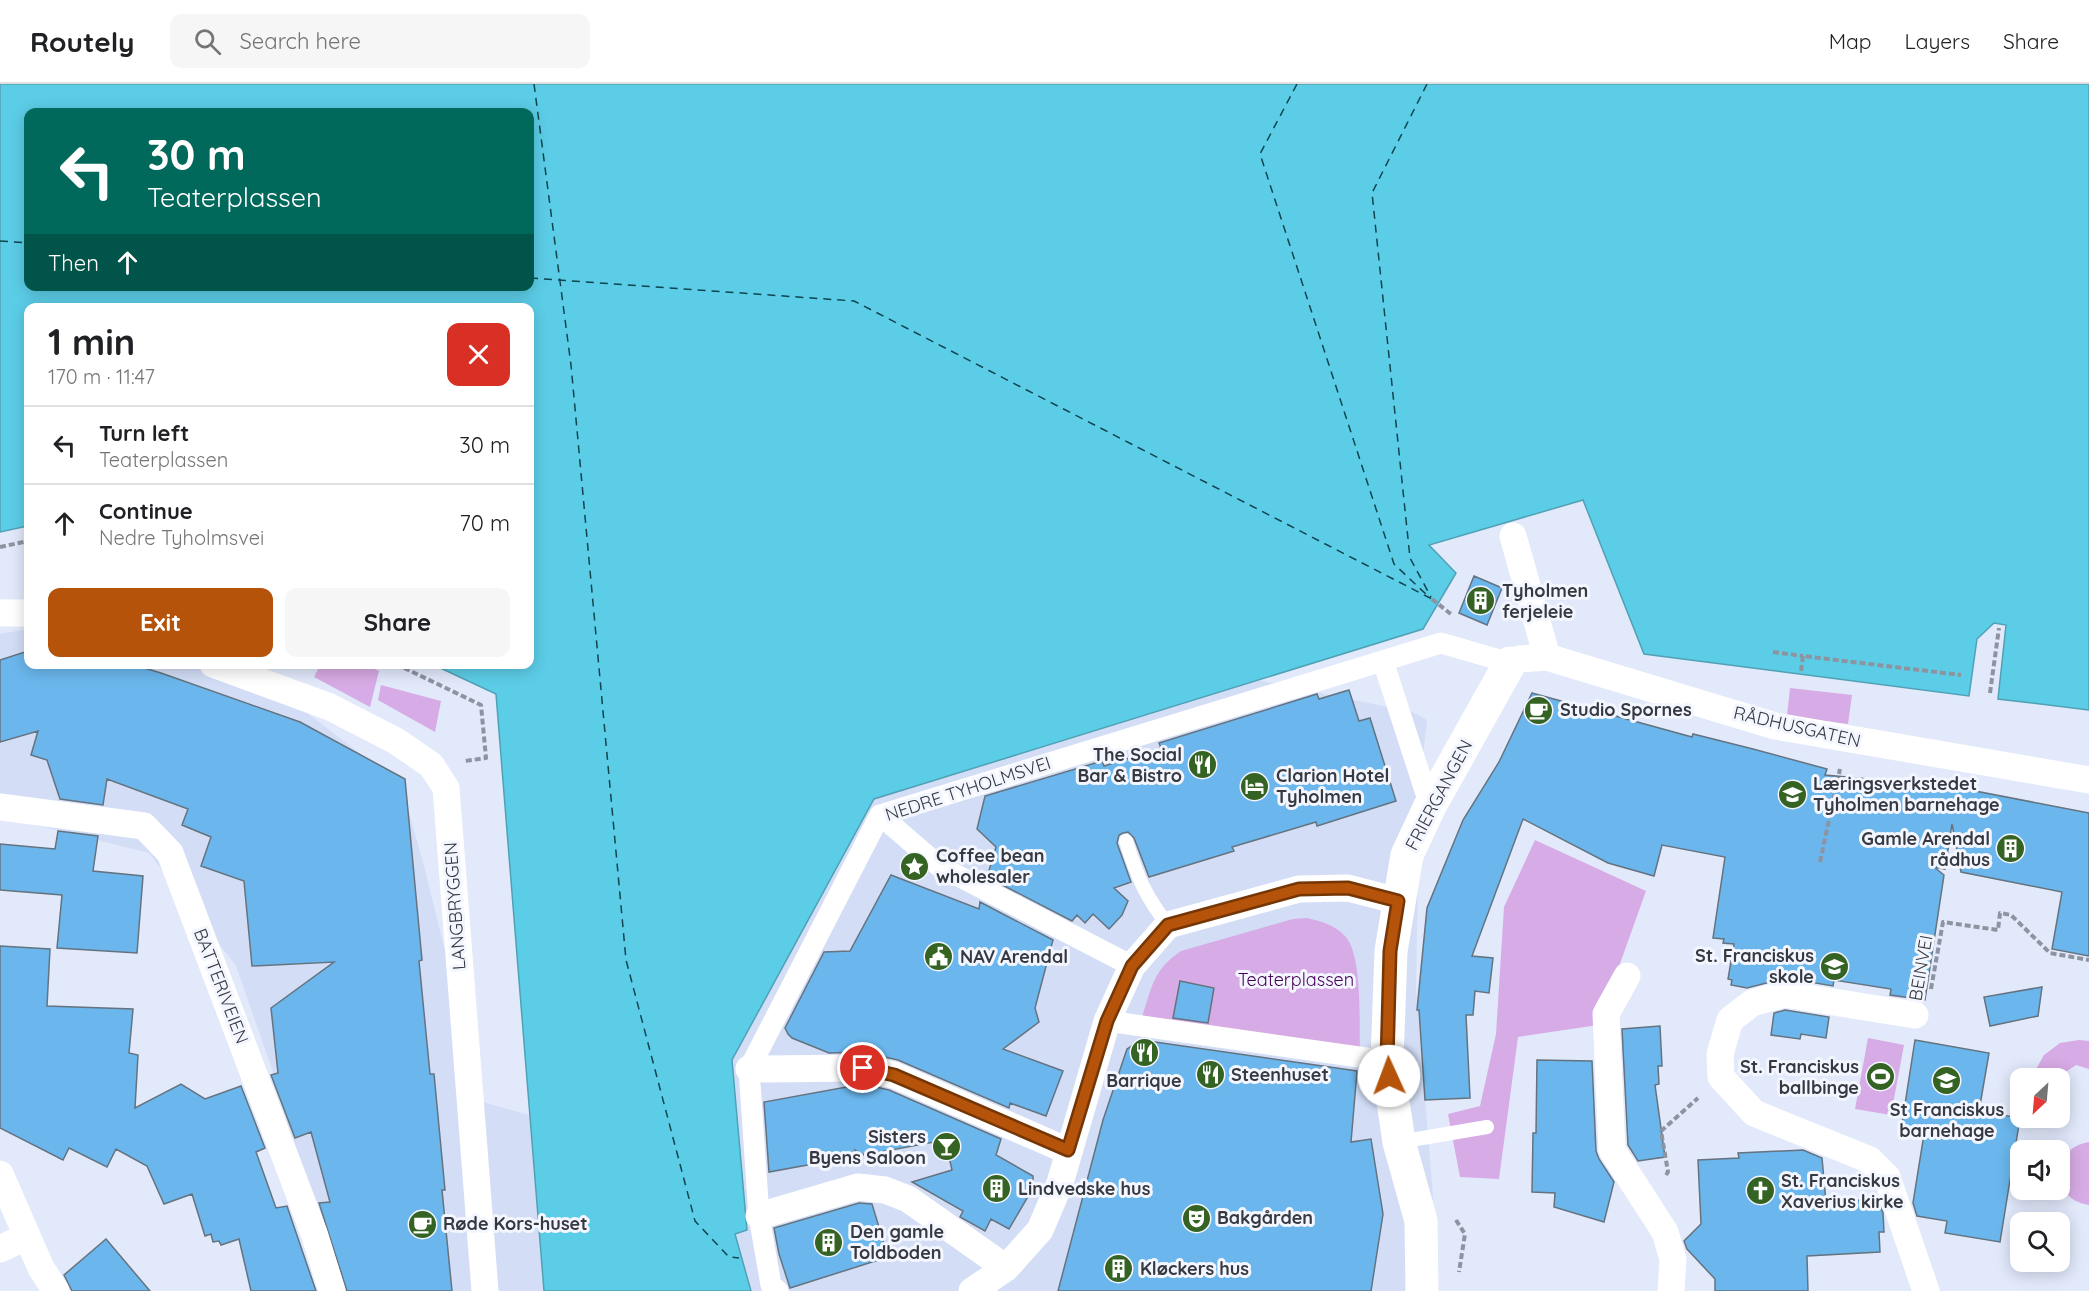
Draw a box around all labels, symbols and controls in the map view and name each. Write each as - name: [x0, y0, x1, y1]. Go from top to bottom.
- search box: [170, 14, 590, 68]
- text: Routely: [30, 24, 134, 59]
- icon: search: [191, 25, 224, 58]
- text: Search here: [239, 27, 361, 55]
- text: Map: [1829, 28, 1872, 54]
- text: Layers: [1905, 28, 1970, 54]
- text: Share: [2003, 28, 2059, 54]
- text: 30 m: [147, 128, 246, 181]
- icon: left: [48, 132, 126, 210]
- text: Teaterplassen: [147, 180, 322, 214]
- icon: ahead: [111, 246, 144, 279]
- text: Then: [48, 249, 99, 277]
- text: 1 min: [48, 319, 135, 364]
- button: close: [447, 323, 510, 386]
- text: 170 m · 11:47: [48, 364, 155, 389]
- text: Turn left: [99, 419, 189, 447]
- icon: left: [48, 429, 81, 462]
- text: 30 m: [459, 431, 510, 459]
- text: Teaterplassen: [99, 447, 228, 472]
- text: Continue: [99, 497, 193, 525]
- icon: ahead: [48, 507, 81, 540]
- text: 70 m: [460, 509, 510, 537]
- text: Nedre Tyholmsvei: [99, 525, 264, 550]
- place label: Tyholmen ferjeleie: [1502, 579, 1588, 623]
- building icon: Tyholmen ferjeleie: [1465, 585, 1497, 617]
- button: Exit: [48, 588, 273, 657]
- button: Share: [285, 588, 510, 657]
- cafe icon: Studio Spornes: [1523, 694, 1555, 726]
- place label: Studio Spornes: [1560, 698, 1692, 721]
- street label: RÅDHUSGATEN: [1731, 701, 1863, 752]
- street label: FRIERGANGEN: [1400, 736, 1477, 854]
- place label: The Social Bar & Bistro: [1078, 743, 1182, 787]
- restaurant icon: The Social Bar & Bistro: [1187, 749, 1219, 781]
- street label: NEDRE TYHOLMSVEI: [882, 751, 1053, 826]
- place label: Clarion Hotel Tyholmen: [1276, 764, 1389, 808]
- hotel icon: Clarion Hotel Tyholmen: [1239, 770, 1271, 802]
- place label: Læringsverkstedet Tyholmen barnehage: [1813, 772, 2000, 816]
- school or university icon: Læringsverkstedet Tyholmen barnehage: [1776, 778, 1808, 810]
- place label: Gamle Arendal rådhus: [1861, 827, 1990, 871]
- building icon: Gamle Arendal rådhus: [1995, 833, 2027, 865]
- street label: LANGBRYGGEN: [439, 841, 470, 971]
- place label: Coffee bean wholesaler: [936, 844, 1045, 888]
- place icon: Coffee bean wholesaler: [899, 850, 931, 882]
- street label: BATTERIVEIEN: [189, 925, 254, 1047]
- street label: BEINVEI: [1903, 933, 1938, 1003]
- public building icon: NAV Arendal: [923, 941, 955, 973]
- place label: St. Franciskus skole: [1695, 944, 1814, 988]
- place label: NAV Arendal: [960, 945, 1068, 968]
- school or university icon: St. Franciskus skole: [1819, 950, 1851, 982]
- park label: Teaterplassen: [1238, 968, 1354, 991]
- restaurant icon: Barrique: [1128, 1036, 1160, 1068]
- pin: [837, 1042, 888, 1093]
- position arrow: [1357, 1044, 1421, 1108]
- icon: arrive: [846, 1051, 879, 1084]
- place label: St. Franciskus ballbinge: [1740, 1055, 1859, 1099]
- restaurant icon: Steenhuset: [1194, 1059, 1226, 1091]
- sports icon: St. Franciskus ballbinge: [1864, 1061, 1896, 1093]
- place label: Steenhuset: [1231, 1063, 1329, 1086]
- school or university icon: St Franciskus barnehage: [1931, 1065, 1963, 1097]
- north arrow: [2010, 1068, 2070, 1128]
- map controls: [2010, 1068, 2070, 1272]
- place label: Barrique: [1106, 1069, 1182, 1092]
- place label: St Franciskus barnehage: [1890, 1098, 2005, 1142]
- place label: Sisters Byens Saloon: [809, 1125, 926, 1169]
- bar icon: Sisters Byens Saloon: [931, 1131, 963, 1163]
- button: sound: [2010, 1140, 2070, 1200]
- place label: St. Franciskus Xaverius kirke: [1781, 1169, 1904, 1213]
- building icon: Lindvedske hus: [981, 1173, 1013, 1205]
- church icon: St. Franciskus Xaverius kirke: [1744, 1175, 1776, 1207]
- place label: Lindvedske hus: [1018, 1177, 1151, 1200]
- theatre icon: Bakgården: [1180, 1202, 1212, 1234]
- place label: Bakgården: [1217, 1206, 1313, 1229]
- cafe icon: Røde Kors-huset: [406, 1208, 438, 1240]
- place label: Røde Kors-huset: [443, 1212, 588, 1235]
- button: search: [2010, 1212, 2070, 1272]
- place label: Den gamle Toldboden: [850, 1220, 944, 1264]
- building icon: Den gamle Toldboden: [813, 1226, 845, 1258]
- building icon: Kløckers hus: [1103, 1253, 1135, 1285]
- place label: Kløckers hus: [1140, 1257, 1249, 1280]

